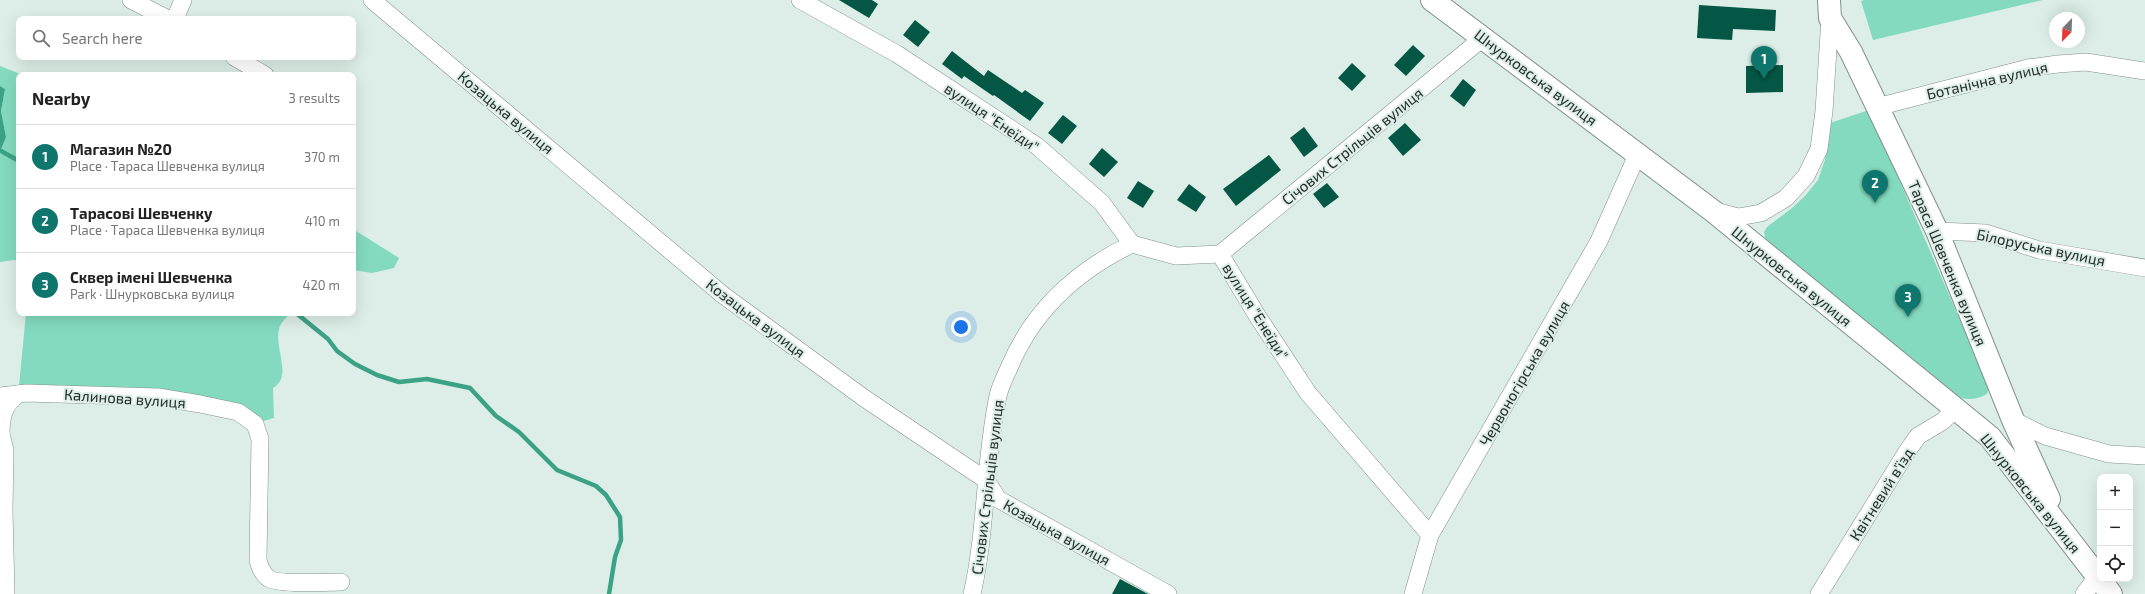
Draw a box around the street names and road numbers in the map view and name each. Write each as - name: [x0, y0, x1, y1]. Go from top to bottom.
- street label: Шнурковська вулиця: [1470, 25, 1601, 130]
- street label: Ботанічна вулиця: [1925, 57, 2050, 104]
- street label: Козацька вулиця: [454, 67, 558, 158]
- street label: вулиця "Енеїди": [941, 79, 1043, 156]
- street label: Січових Стрільців вулиця: [1278, 84, 1427, 209]
- street label: Тараса Шевченка вулиця: [1904, 178, 1991, 349]
- street label: Шнурковська вулиця: [1728, 222, 1856, 331]
- street label: Білоруська вулиця: [1975, 225, 2107, 270]
- street label: вулиця "Енеїди": [1218, 260, 1293, 363]
- street label: Козацька вулиця: [702, 275, 809, 362]
- street label: Червоногірська вулиця: [1475, 297, 1574, 449]
- street label: Калинова вулиця: [64, 385, 186, 412]
- street label: Січових Стрільців вулиця: [967, 398, 1008, 576]
- street label: Шнурковська вулиця: [1976, 429, 2085, 557]
- street label: Квітневий в'їзд: [1845, 444, 1917, 544]
- street label: Козацька вулиця: [1000, 495, 1114, 570]

